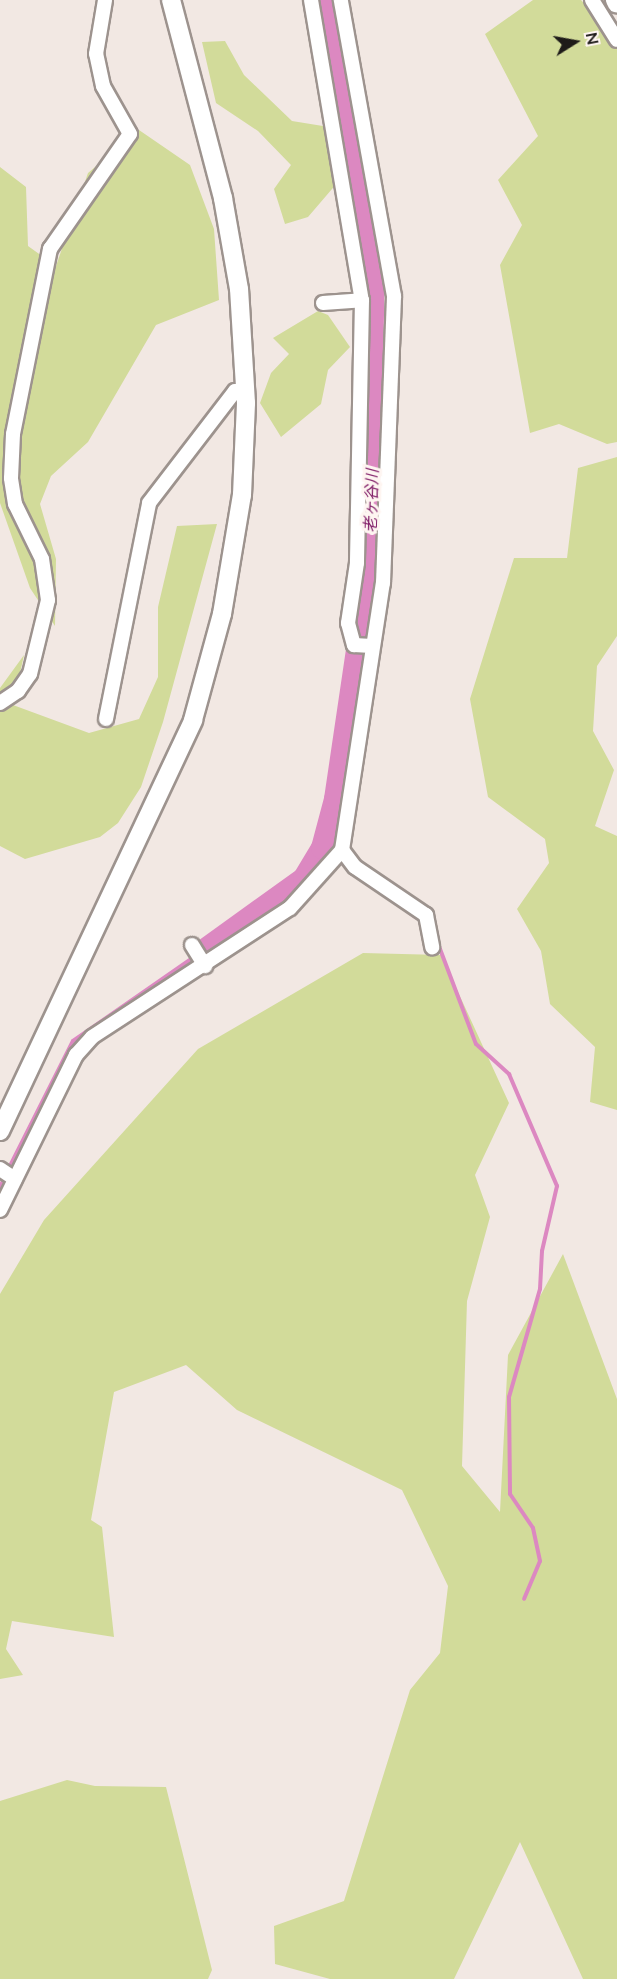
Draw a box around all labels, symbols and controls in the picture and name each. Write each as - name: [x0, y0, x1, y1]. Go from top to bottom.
- north arrow: [545, 12, 605, 72]
- text: N: [583, 31, 604, 46]
- water label: 老ヶ谷川: [360, 469, 382, 533]

